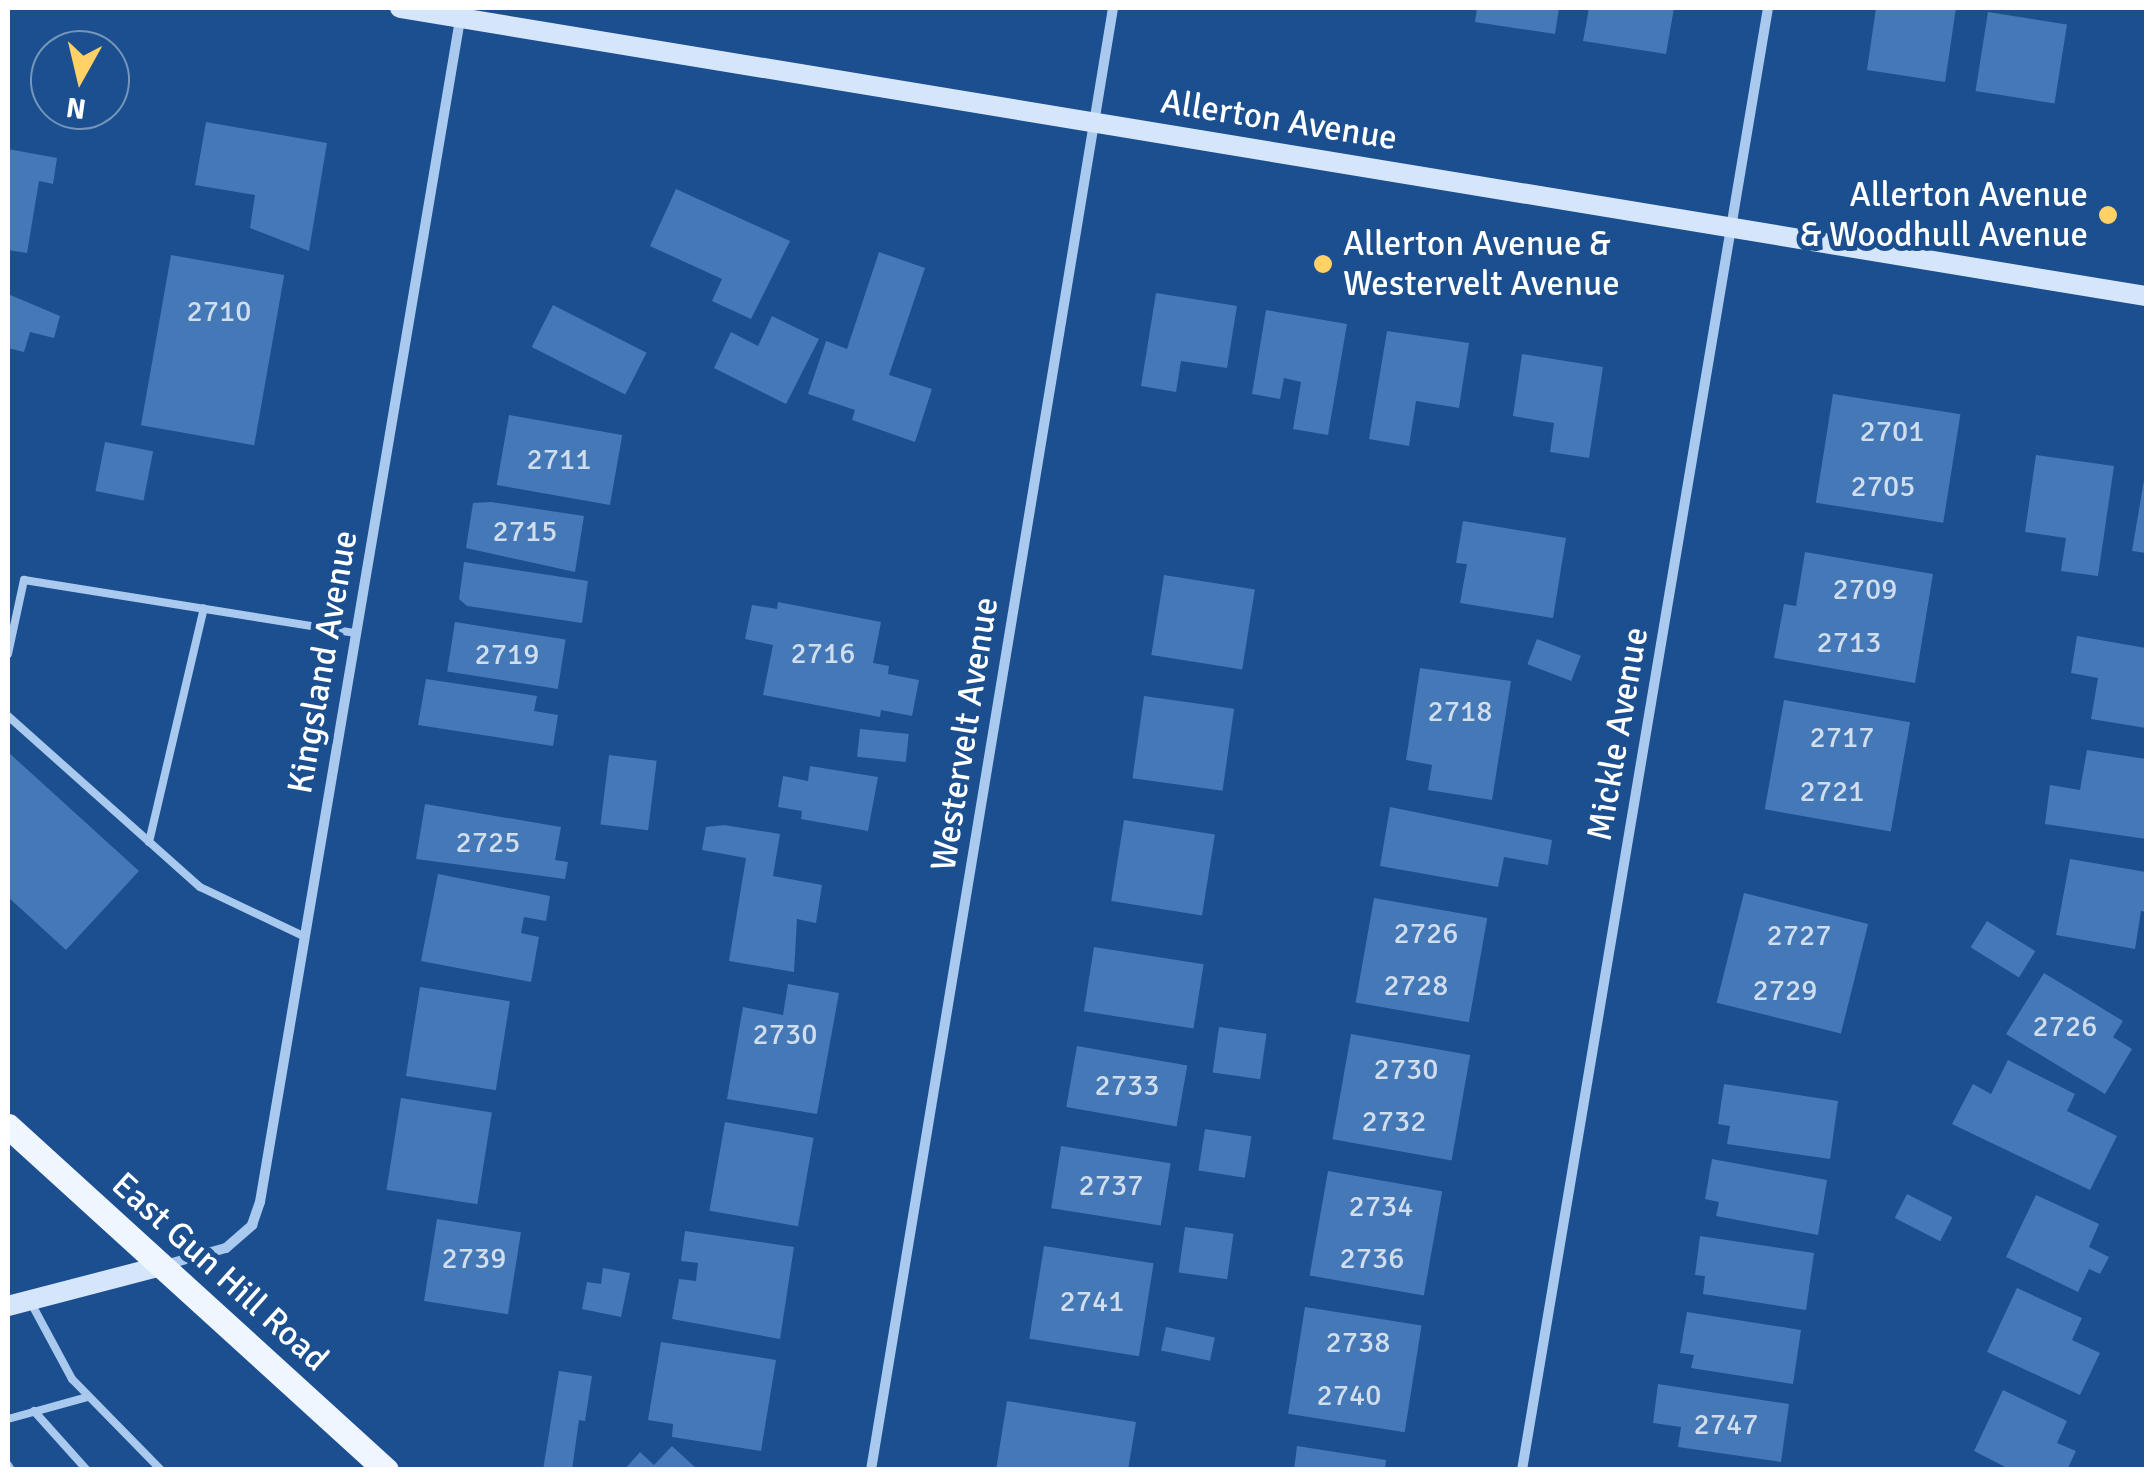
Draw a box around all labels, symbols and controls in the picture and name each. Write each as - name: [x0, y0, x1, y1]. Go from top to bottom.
- north arrow: [30, 30, 130, 130]
- street label: Allerton Avenue: [1158, 81, 1400, 159]
- text: N: [64, 90, 88, 126]
- place label: Allerton Avenue & Woodhull Avenue: [1800, 174, 2088, 256]
- marker: Allerton Avenue & Woodhull Avenue: [2097, 204, 2119, 226]
- place label: Allerton Avenue & Westervelt Avenue: [1343, 223, 1620, 305]
- marker: Allerton Avenue & Westervelt Avenue: [1312, 253, 1334, 275]
- house number: 2710: [187, 294, 251, 330]
- house number: 2701: [1860, 414, 1924, 450]
- house number: 2711: [527, 442, 591, 478]
- house number: 2705: [1851, 469, 1915, 505]
- house number: 2715: [493, 514, 557, 550]
- street label: Kingsland Avenue: [279, 527, 367, 797]
- house number: 2709: [1833, 572, 1897, 608]
- street label: Westervelt Avenue: [923, 594, 1007, 874]
- street label: Mickle Avenue: [1579, 624, 1657, 844]
- house number: 2713: [1817, 625, 1881, 661]
- house number: 2716: [791, 636, 855, 672]
- house number: 2719: [475, 637, 539, 673]
- house number: 2718: [1428, 694, 1492, 730]
- house number: 2717: [1810, 720, 1874, 756]
- house number: 2721: [1800, 774, 1864, 810]
- house number: 2725: [456, 825, 520, 861]
- house number: 2726: [1394, 916, 1458, 952]
- house number: 2727: [1767, 918, 1831, 954]
- house number: 2728: [1384, 968, 1448, 1004]
- house number: 2729: [1753, 973, 1817, 1009]
- house number: 2726: [2033, 1009, 2097, 1045]
- house number: 2730: [753, 1017, 817, 1053]
- house number: 2730: [1374, 1052, 1438, 1088]
- house number: 2733: [1095, 1068, 1159, 1104]
- house number: 2732: [1362, 1104, 1426, 1140]
- street label: East Gun Hill Road: [103, 1164, 337, 1380]
- house number: 2737: [1079, 1168, 1143, 1204]
- house number: 2734: [1349, 1189, 1413, 1225]
- house number: 2739: [442, 1241, 506, 1277]
- house number: 2736: [1340, 1241, 1404, 1277]
- house number: 2741: [1060, 1284, 1124, 1320]
- house number: 2738: [1326, 1325, 1390, 1361]
- house number: 2740: [1317, 1378, 1381, 1414]
- house number: 2747: [1694, 1407, 1758, 1443]

